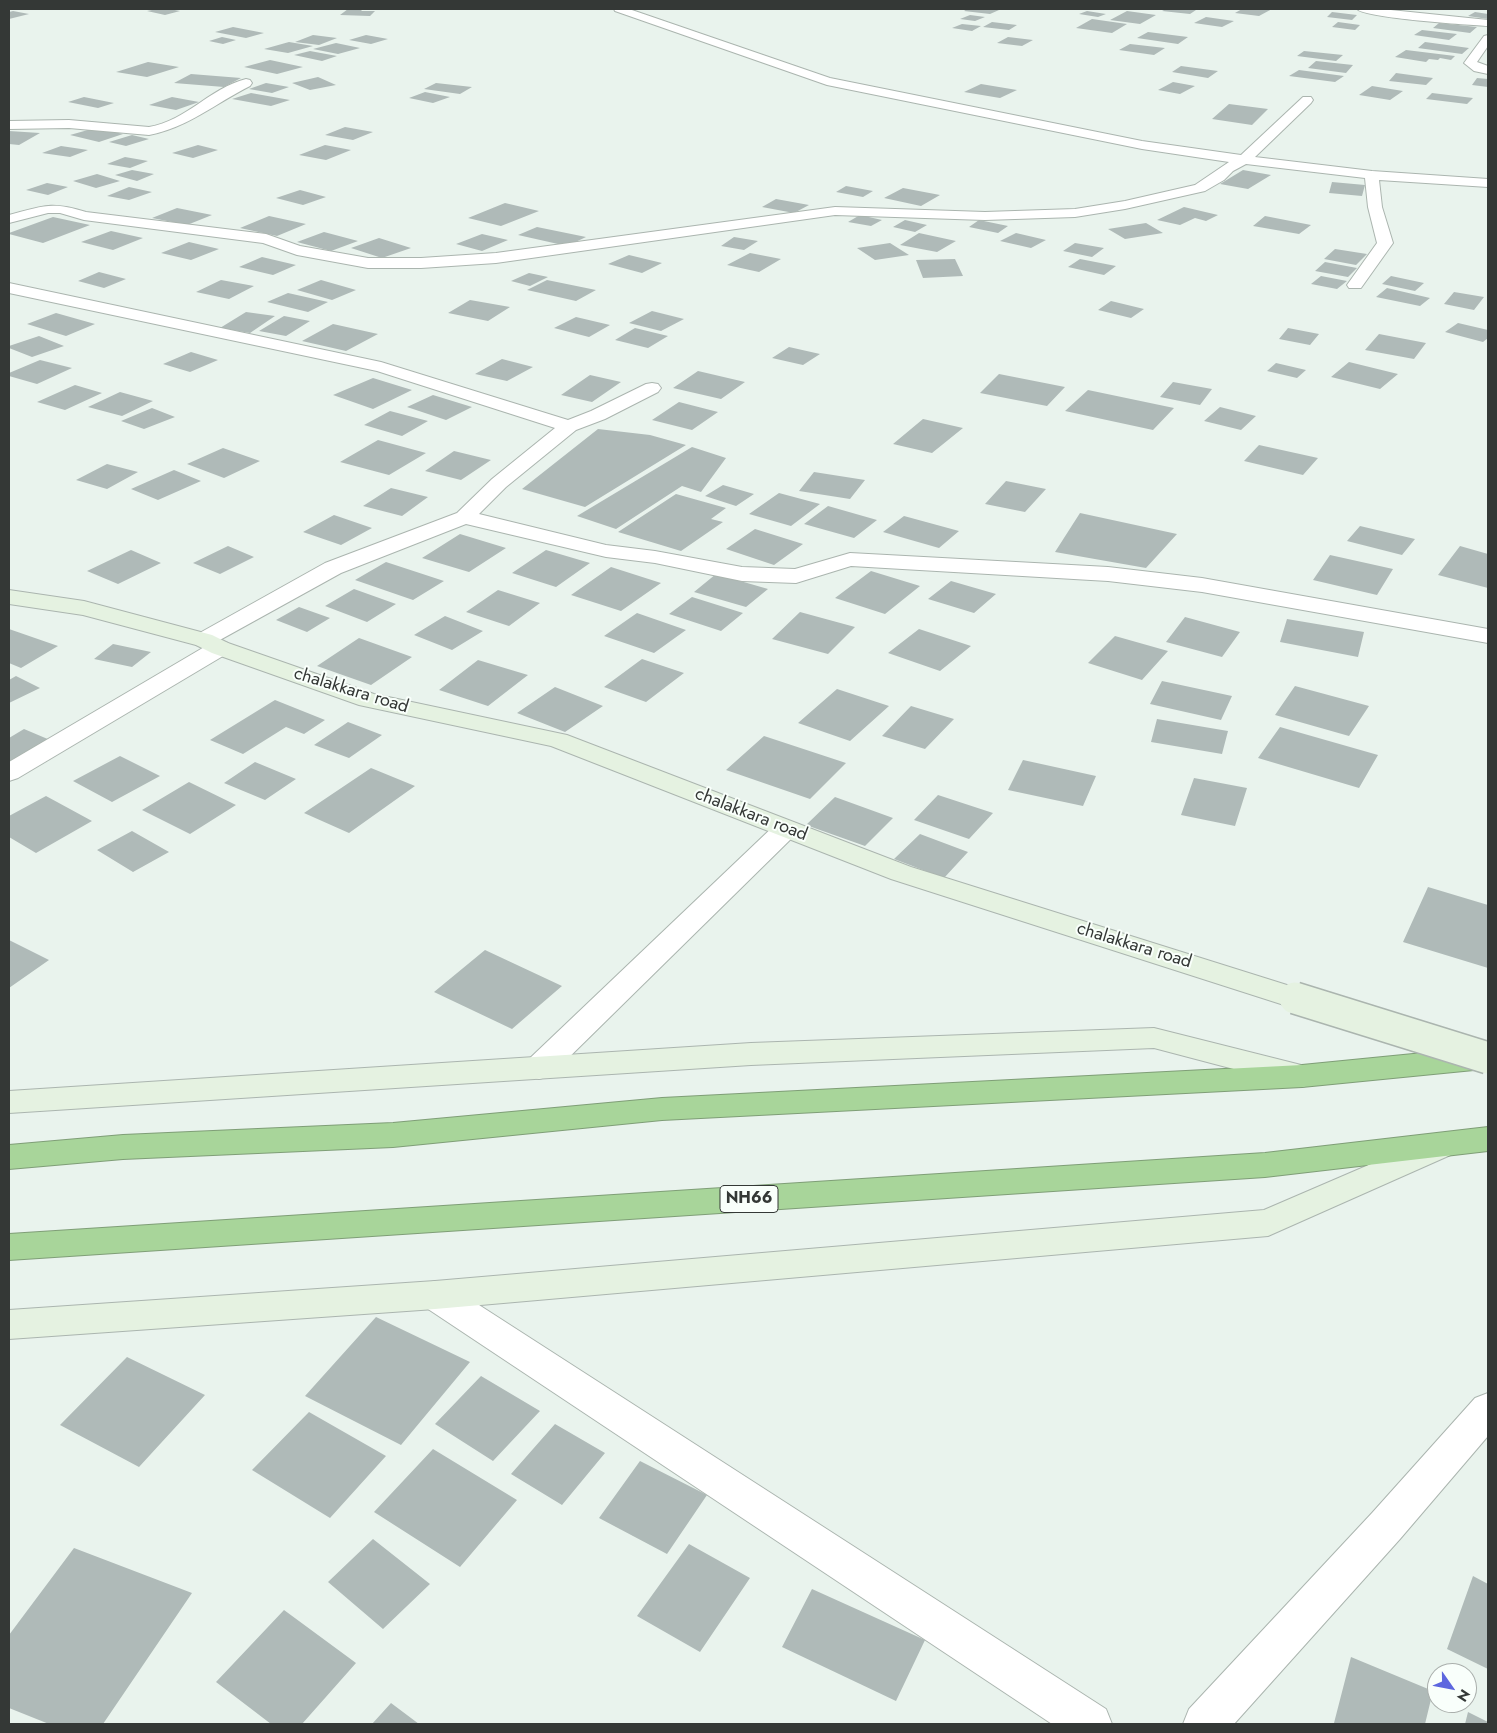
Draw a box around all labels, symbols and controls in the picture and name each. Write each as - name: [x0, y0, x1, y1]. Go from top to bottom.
- street label: chalakkara road: [291, 663, 411, 719]
- street label: chalakkara road: [692, 784, 810, 846]
- street label: chalakkara road: [1074, 918, 1194, 974]
- road number: NH66: [720, 1186, 778, 1212]
- north arrow: [1427, 1663, 1477, 1713]
- text: N: [1452, 1686, 1475, 1706]

